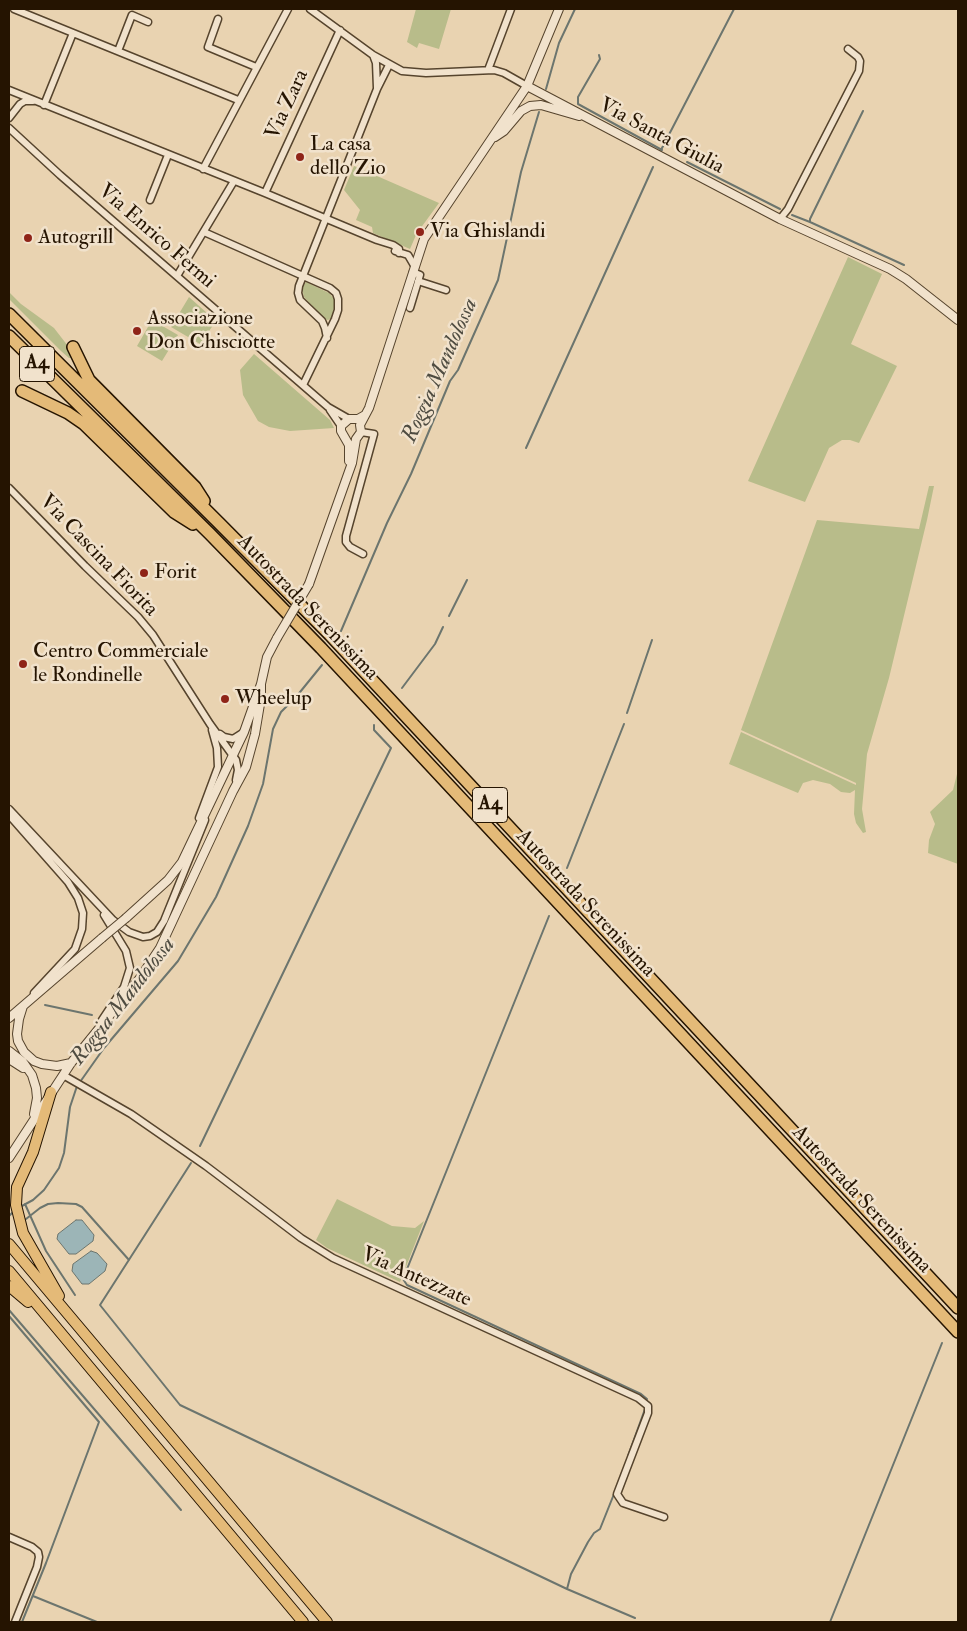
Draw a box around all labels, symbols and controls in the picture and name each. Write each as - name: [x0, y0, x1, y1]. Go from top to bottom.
- street label: Via Zara: [261, 66, 315, 144]
- street label: Via Santa Giulia: [594, 94, 728, 180]
- place label: La casa dello Zio: [310, 132, 386, 182]
- marker: La casa dello Zio: [294, 151, 306, 163]
- street label: Via Enrico Fermi: [92, 179, 220, 295]
- place label: Via Ghislandi: [430, 219, 546, 245]
- place label: Autogrill: [38, 225, 113, 251]
- marker: Via Ghislandi: [414, 226, 426, 238]
- marker: Autogrill: [22, 232, 34, 244]
- water label: Roggia Mandolossa: [397, 295, 485, 447]
- place label: Associazione Don Chisciotte: [147, 306, 275, 356]
- marker: Associazione Don Chisciotte: [131, 325, 143, 337]
- road number: A4: [20, 346, 54, 382]
- street label: Via Cascina Fiorita: [33, 490, 163, 622]
- street label: Autostrada Serenissima: [231, 530, 383, 686]
- place label: Forit: [154, 560, 197, 586]
- marker: Forit: [138, 567, 150, 579]
- place label: Centro Commerciale le Rondinelle: [33, 639, 208, 689]
- marker: Centro Commerciale le Rondinelle: [17, 658, 29, 670]
- place label: Wheelup: [235, 686, 312, 712]
- marker: Wheelup: [219, 693, 231, 705]
- road number: A4: [472, 788, 508, 822]
- street label: Autostrada Serenissima: [510, 825, 660, 983]
- water label: Roggia Mandolossa: [66, 933, 182, 1071]
- street label: Autostrada Serenissima: [786, 1121, 936, 1279]
- street label: Via Antezzate: [357, 1243, 475, 1313]

